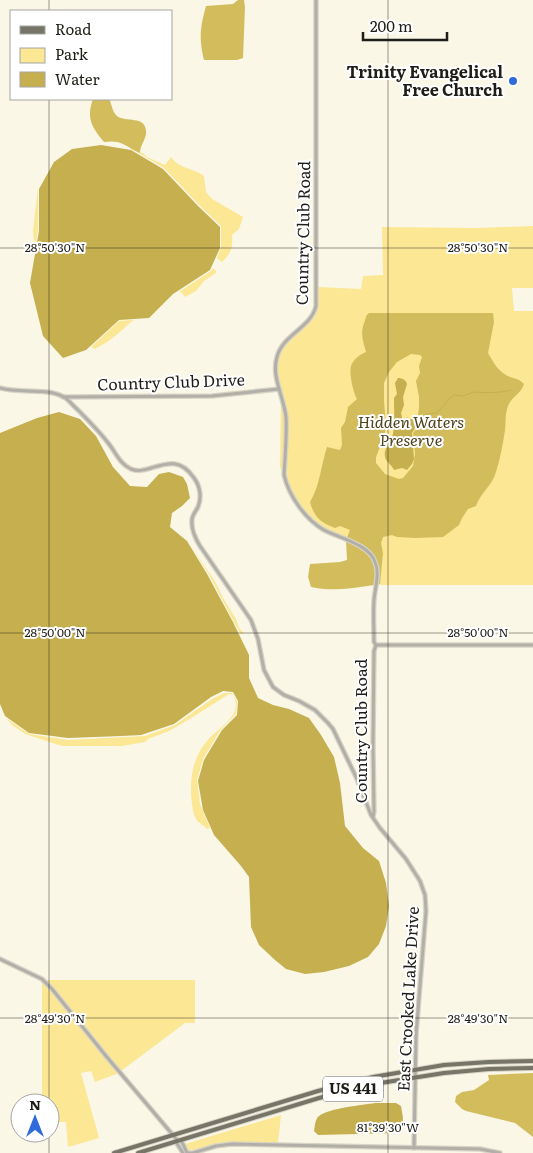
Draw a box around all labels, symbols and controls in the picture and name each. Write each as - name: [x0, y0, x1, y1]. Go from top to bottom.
- legend: [10, 10, 172, 100]
- scale bar: [363, 10, 447, 42]
- text: 200 m: [370, 14, 413, 37]
- text: Road: [55, 17, 91, 40]
- text: Park: [55, 42, 89, 65]
- place label: Trinity Evangelical Free Church: [347, 59, 503, 101]
- text: Water: [55, 67, 100, 90]
- marker: Trinity Evangelical Free Church: [507, 75, 519, 87]
- street label: Country Club Road: [289, 160, 315, 305]
- text: 28°50'30"N: [25, 238, 85, 256]
- text: 28°50'30"N: [448, 238, 508, 256]
- street label: Country Club Drive: [97, 366, 245, 396]
- park label: Hidden Waters Preserve: [358, 409, 464, 451]
- text: 28°50'00"N: [24, 623, 86, 641]
- text: 28°50'00"N: [447, 623, 509, 641]
- street label: Country Club Road: [348, 659, 372, 803]
- street label: East Crooked Lake Drive: [390, 906, 424, 1092]
- text: 28°49'30"N: [25, 1009, 85, 1027]
- text: 28°49'30"N: [448, 1009, 508, 1027]
- road number: US 441: [323, 1076, 383, 1102]
- north arrow: [10, 1093, 60, 1143]
- text: N: [29, 1094, 41, 1114]
- text: 81°39'30"W: [357, 1118, 419, 1136]

